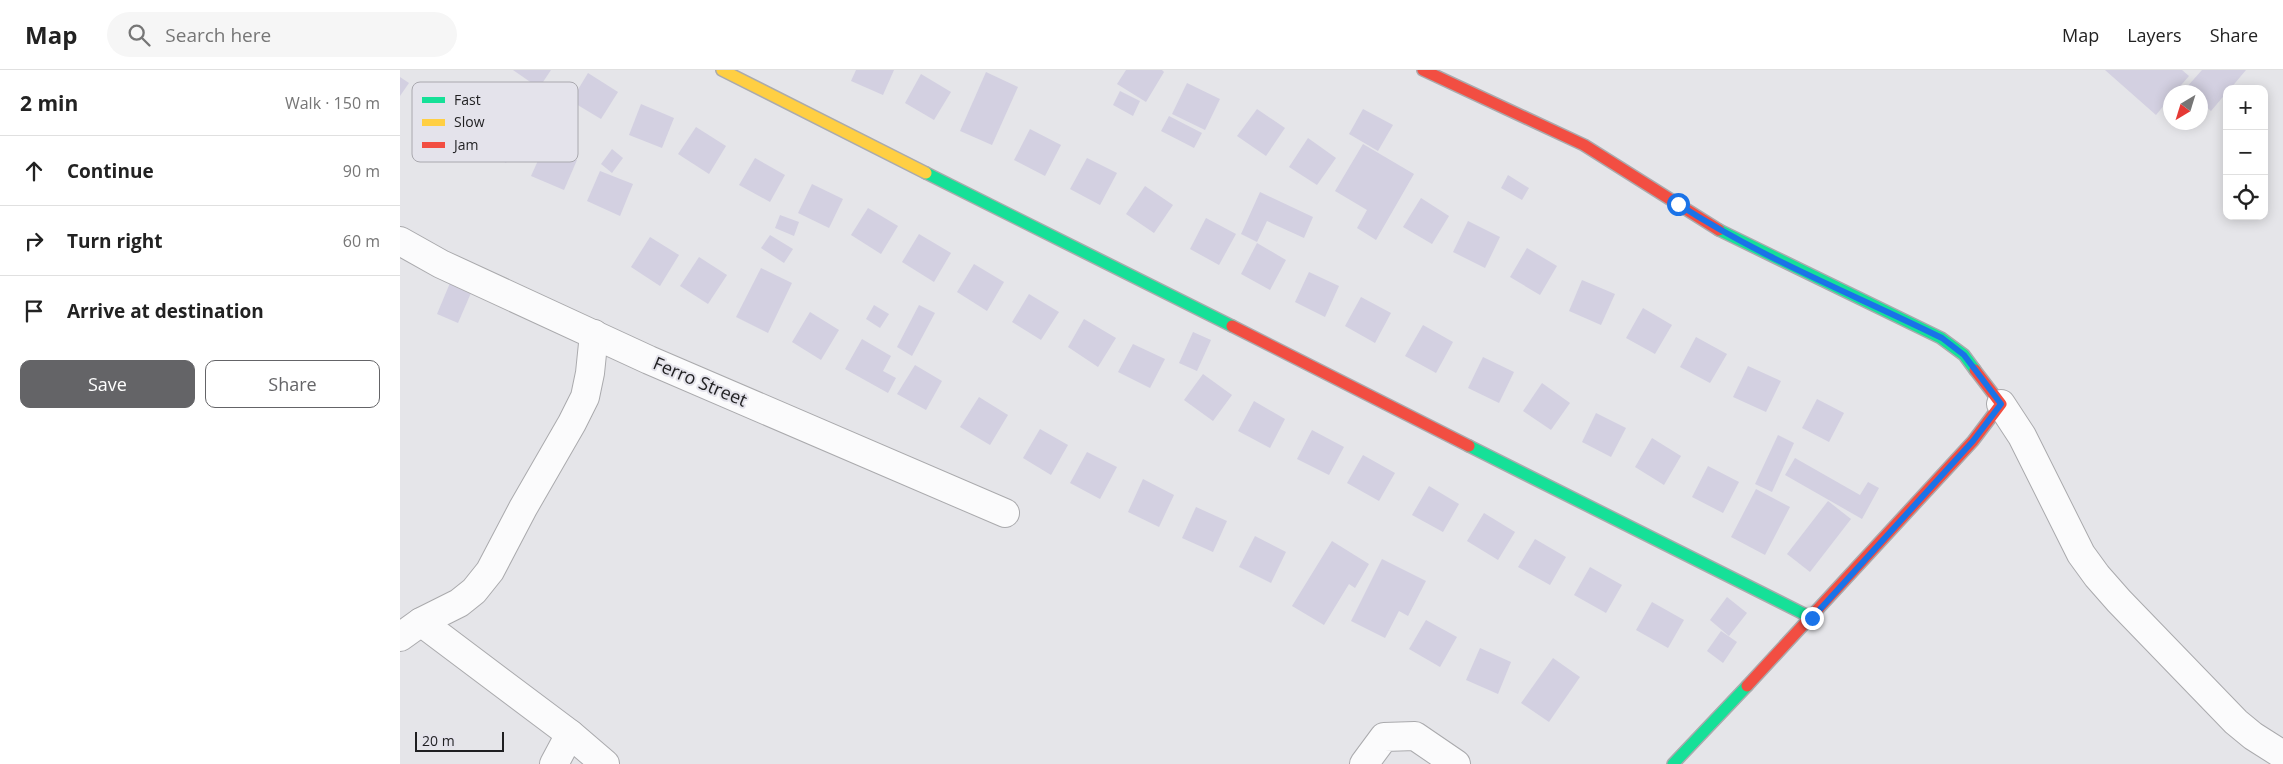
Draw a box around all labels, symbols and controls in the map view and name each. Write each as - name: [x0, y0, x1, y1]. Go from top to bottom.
- search box: [107, 12, 457, 57]
- text: Map: [25, 18, 77, 51]
- icon: search: [125, 21, 153, 49]
- text: Search here: [165, 22, 271, 48]
- text: Map: [2062, 23, 2099, 47]
- text: Layers: [2127, 23, 2182, 47]
- text: Share: [2210, 23, 2258, 47]
- legend: [412, 82, 578, 162]
- north arrow: [2163, 85, 2208, 130]
- map controls: [2223, 85, 2268, 220]
- button: +: [2223, 85, 2268, 130]
- text: 2 min: [20, 89, 78, 117]
- text: Fast: [454, 90, 481, 109]
- text: Walk · 150 m: [285, 92, 380, 114]
- text: Slow: [454, 112, 485, 131]
- button: −: [2223, 130, 2268, 175]
- text: Jam: [452, 135, 479, 154]
- icon: ahead: [20, 157, 48, 185]
- text: Continue: [67, 158, 154, 184]
- text: 90 m: [343, 160, 380, 182]
- button: locate: [2223, 175, 2268, 220]
- route start: [1667, 193, 1690, 216]
- icon: right: [20, 227, 48, 255]
- text: Turn right: [67, 228, 162, 254]
- text: 60 m: [343, 230, 380, 252]
- icon: arrive: [20, 297, 48, 325]
- text: Arrive at destination: [67, 298, 264, 324]
- street label: Ferro Street: [650, 351, 751, 412]
- button: Save: [20, 360, 195, 408]
- button: Share: [205, 360, 380, 408]
- route end: [1801, 607, 1824, 630]
- scale bar: [415, 729, 504, 752]
- text: 20 m: [422, 731, 455, 750]

